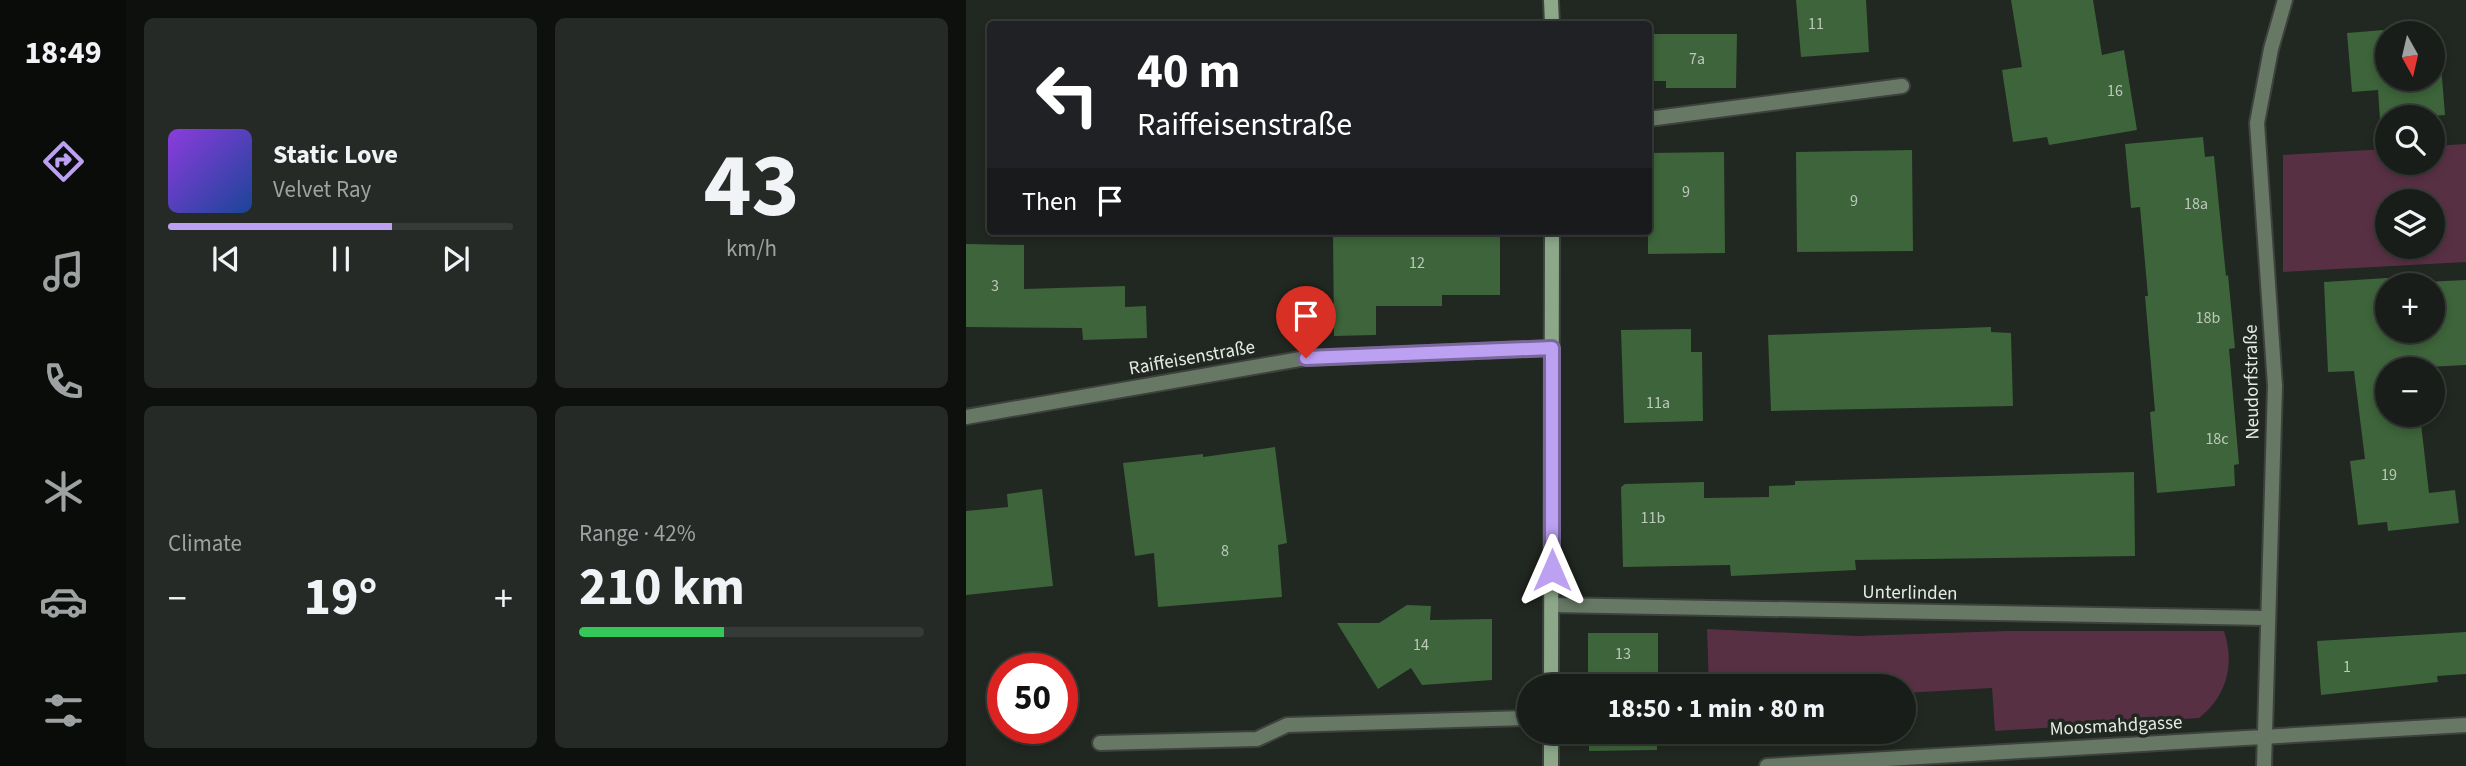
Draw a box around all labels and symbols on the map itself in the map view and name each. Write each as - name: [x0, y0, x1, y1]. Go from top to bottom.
- house number: 11: [1808, 13, 1824, 35]
- north arrow: [2375, 21, 2445, 91]
- house number: 7a: [1689, 48, 1705, 70]
- house number: 16: [2107, 80, 2123, 102]
- house number: 9: [1682, 181, 1690, 203]
- house number: 9: [1850, 190, 1858, 212]
- house number: 18a: [2184, 193, 2208, 215]
- house number: 12: [1409, 252, 1425, 274]
- house number: 3: [991, 275, 999, 297]
- pin: [1276, 286, 1336, 358]
- house number: 18b: [2196, 307, 2221, 329]
- street label: Neudorfstraße: [2237, 324, 2267, 440]
- street label: Raiffeisenstraße: [1127, 334, 1257, 382]
- house number: 11a: [1646, 392, 1670, 414]
- house number: 18c: [2205, 428, 2229, 450]
- house number: 19: [2381, 464, 2397, 486]
- house number: 11b: [1641, 507, 1666, 529]
- position arrow: [1515, 533, 1589, 607]
- house number: 8: [1221, 540, 1229, 562]
- street label: Unterlinden: [1862, 579, 1958, 607]
- house number: 14: [1413, 634, 1429, 656]
- house number: 13: [1615, 643, 1631, 665]
- speed limit sign: 50: [987, 653, 1078, 744]
- house number: 1: [2343, 656, 2351, 678]
- street label: Moosmahdgasse: [2049, 709, 2183, 743]

